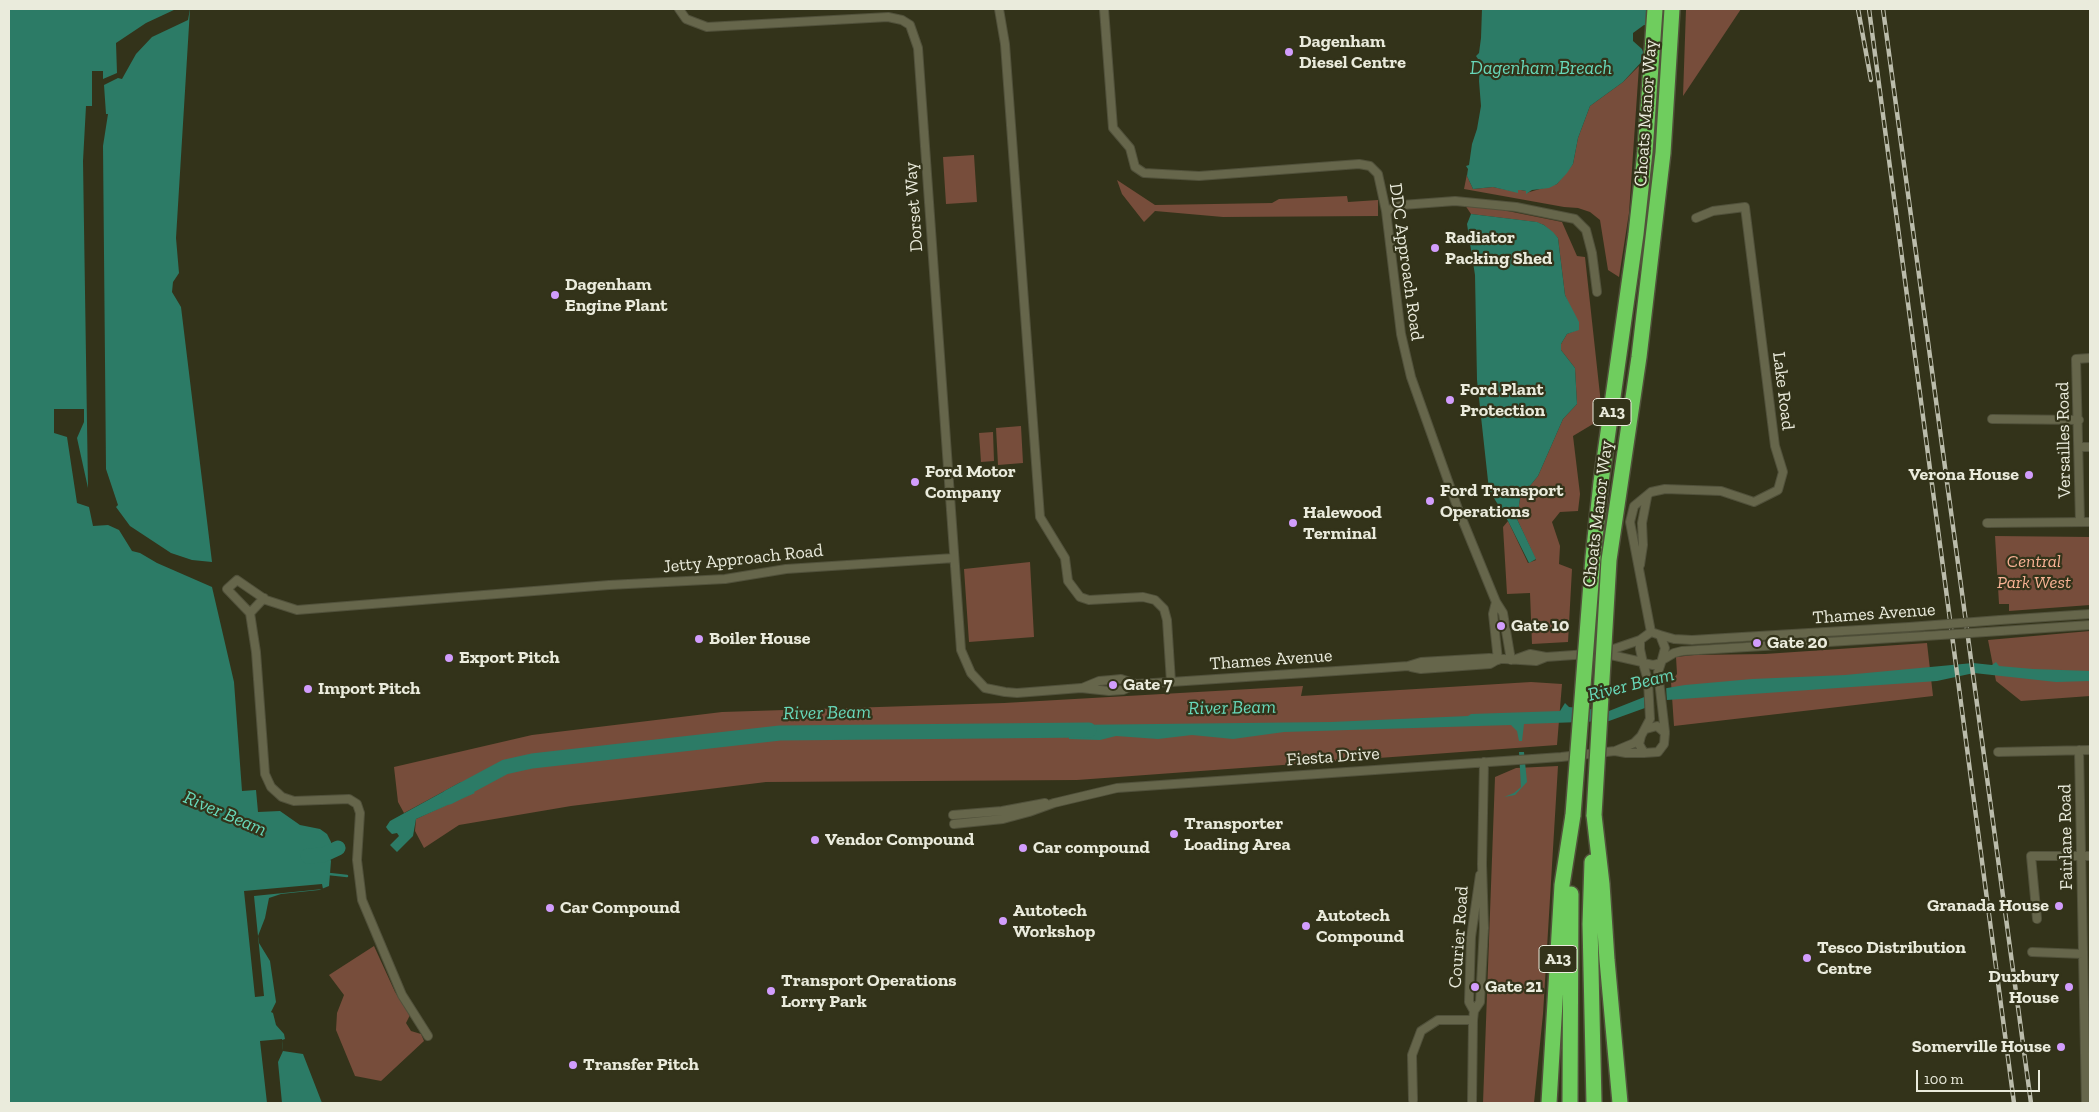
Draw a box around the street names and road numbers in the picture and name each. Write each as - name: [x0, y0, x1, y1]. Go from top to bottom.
- street label: Choats Manor Way: [1630, 39, 1662, 187]
- street label: Dorset Way: [900, 161, 928, 253]
- street label: DDC Approach Road: [1384, 182, 1428, 342]
- street label: Lake Road: [1767, 351, 1799, 431]
- street label: Versailles Road: [2052, 381, 2076, 499]
- road number: A13: [1593, 398, 1631, 426]
- street label: Choats Manor Way: [1578, 440, 1618, 588]
- street label: Jetty Approach Road: [662, 540, 824, 578]
- street label: Thames Avenue: [1812, 599, 1936, 629]
- street label: Thames Avenue: [1209, 645, 1333, 675]
- street label: Fiesta Drive: [1286, 743, 1380, 771]
- street label: Fairlane Road: [2054, 784, 2078, 890]
- street label: Courier Road: [1445, 885, 1473, 989]
- road number: A13: [1539, 946, 1577, 972]

